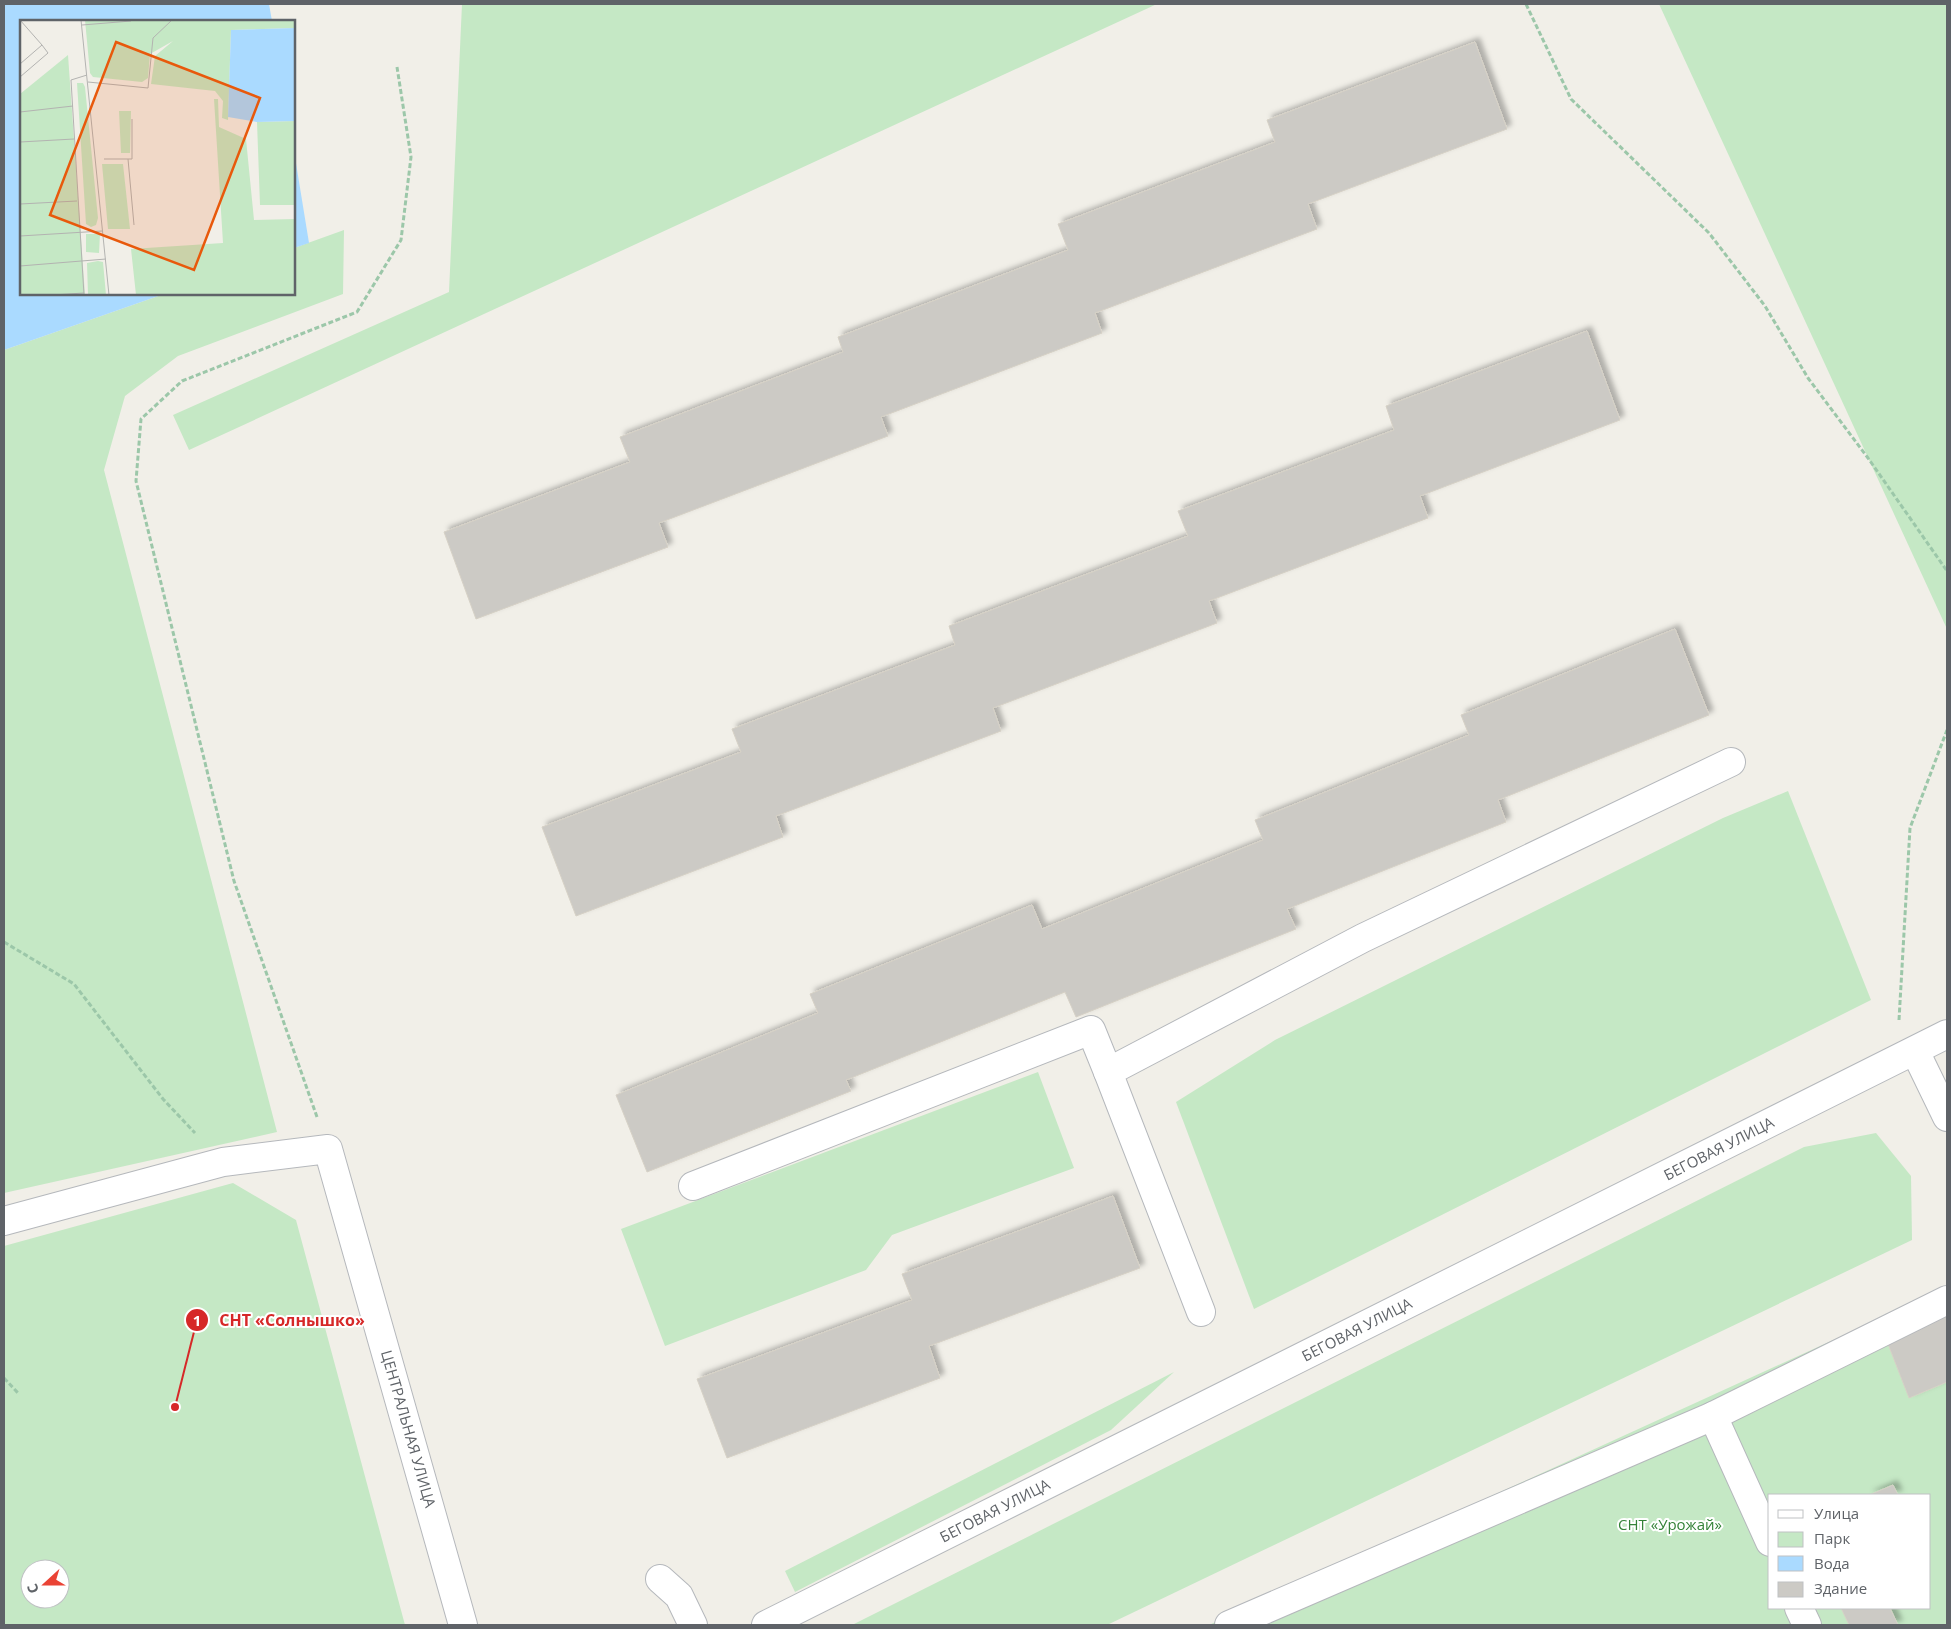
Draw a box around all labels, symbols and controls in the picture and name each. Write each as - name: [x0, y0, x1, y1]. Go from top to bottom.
- inset map: [20, 20, 295, 295]
- street label: БЕГОВАЯ УЛИЦА: [1660, 1111, 1778, 1185]
- street label: БЕГОВАЯ УЛИЦА: [1298, 1292, 1416, 1366]
- callout: СНТ «Солнышко»: [185, 1305, 375, 1336]
- text: СНТ «Солнышко»: [219, 1309, 365, 1331]
- text: 1: [193, 1310, 201, 1330]
- street label: ЦЕНТРАЛЬНАЯ УЛИЦА: [377, 1348, 441, 1510]
- street label: БЕГОВАЯ УЛИЦА: [936, 1473, 1054, 1547]
- legend: [1768, 1494, 1931, 1609]
- text: Улица: [1814, 1503, 1859, 1523]
- park label: СНТ «Урожай»: [1618, 1514, 1722, 1534]
- text: Парк: [1814, 1528, 1850, 1548]
- text: Вода: [1814, 1553, 1850, 1573]
- north arrow: [20, 1559, 70, 1609]
- text: Здание: [1814, 1578, 1867, 1598]
- text: С: [22, 1581, 43, 1596]

